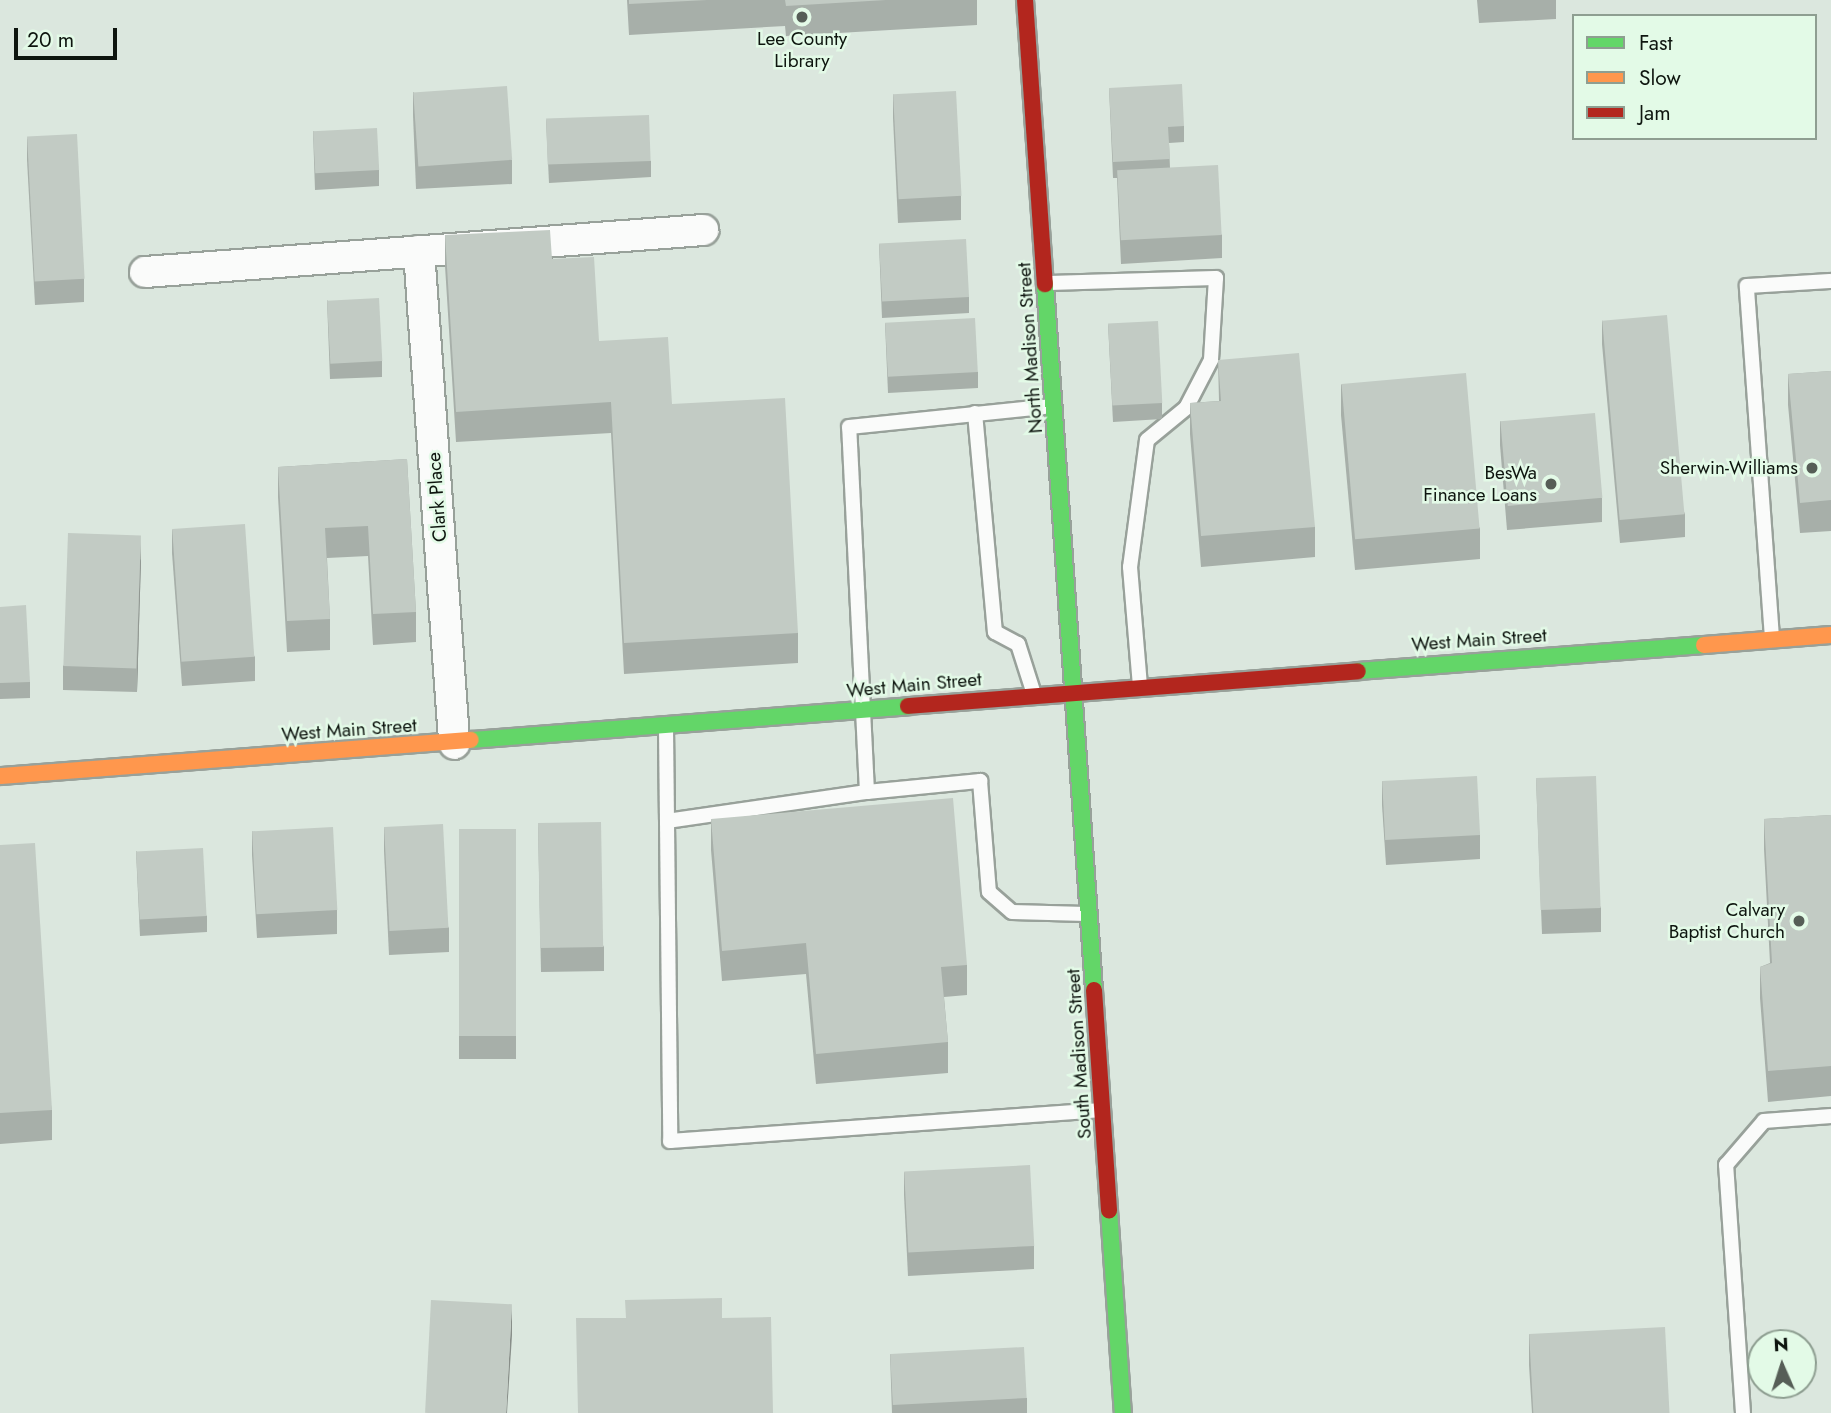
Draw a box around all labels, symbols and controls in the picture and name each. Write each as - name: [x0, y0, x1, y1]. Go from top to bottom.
- marker: Lee County Library: [794, 9, 810, 25]
- scale bar: [18, 14, 121, 58]
- legend: [1572, 14, 1817, 140]
- text: 20 m: [27, 25, 74, 55]
- place label: Lee County Library: [757, 28, 847, 72]
- text: Fast: [1639, 28, 1672, 58]
- text: Slow: [1639, 63, 1681, 93]
- text: Jam: [1639, 98, 1671, 128]
- street label: North Madison Street: [1013, 262, 1047, 434]
- street label: Clark Place: [422, 451, 452, 543]
- place label: Sherwin-Williams: [1660, 457, 1798, 479]
- marker: Sherwin-Williams: [1804, 460, 1820, 476]
- place label: BesWa Finance Loans: [1423, 462, 1537, 506]
- marker: BesWa Finance Loans: [1543, 476, 1559, 492]
- street label: West Main Street: [1411, 624, 1547, 656]
- street label: West Main Street: [846, 668, 982, 702]
- street label: West Main Street: [281, 714, 417, 746]
- place label: Calvary Baptist Church: [1669, 899, 1785, 943]
- marker: Calvary Baptist Church: [1791, 913, 1807, 929]
- street label: South Madison Street: [1062, 968, 1096, 1140]
- north arrow: [1747, 1329, 1817, 1399]
- text: N: [1773, 1331, 1789, 1358]

